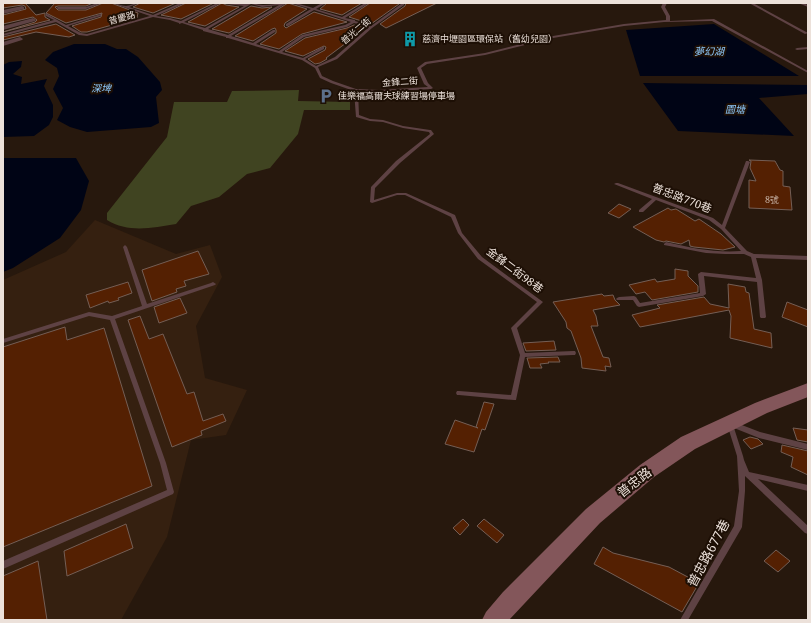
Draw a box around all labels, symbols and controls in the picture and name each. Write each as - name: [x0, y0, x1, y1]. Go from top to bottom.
- street label: 普慶路: [107, 8, 137, 27]
- street label: 普光二街: [338, 14, 374, 47]
- building icon: 慈濟中壢園區環保站（舊幼兒園）: [401, 30, 419, 48]
- place label: 慈濟中壢園區環保站（舊幼兒園）: [422, 32, 557, 45]
- water label: 夢幻湖: [694, 44, 726, 58]
- street label: 金鋒二街: [382, 74, 418, 89]
- water label: 深埤: [91, 81, 112, 95]
- parking icon: 佳樂福高爾夫球練習場停車場: [317, 87, 335, 105]
- place label: 佳樂福高爾夫球練習場停車場: [338, 89, 455, 102]
- water label: 園塘: [725, 102, 747, 116]
- street label: 普忠路770巷: [650, 179, 714, 216]
- house number: 8號: [765, 193, 779, 206]
- street label: 金鋒二街98巷: [484, 243, 547, 296]
- street label: 普忠路: [613, 463, 655, 501]
- street label: 普忠路677巷: [683, 516, 733, 590]

